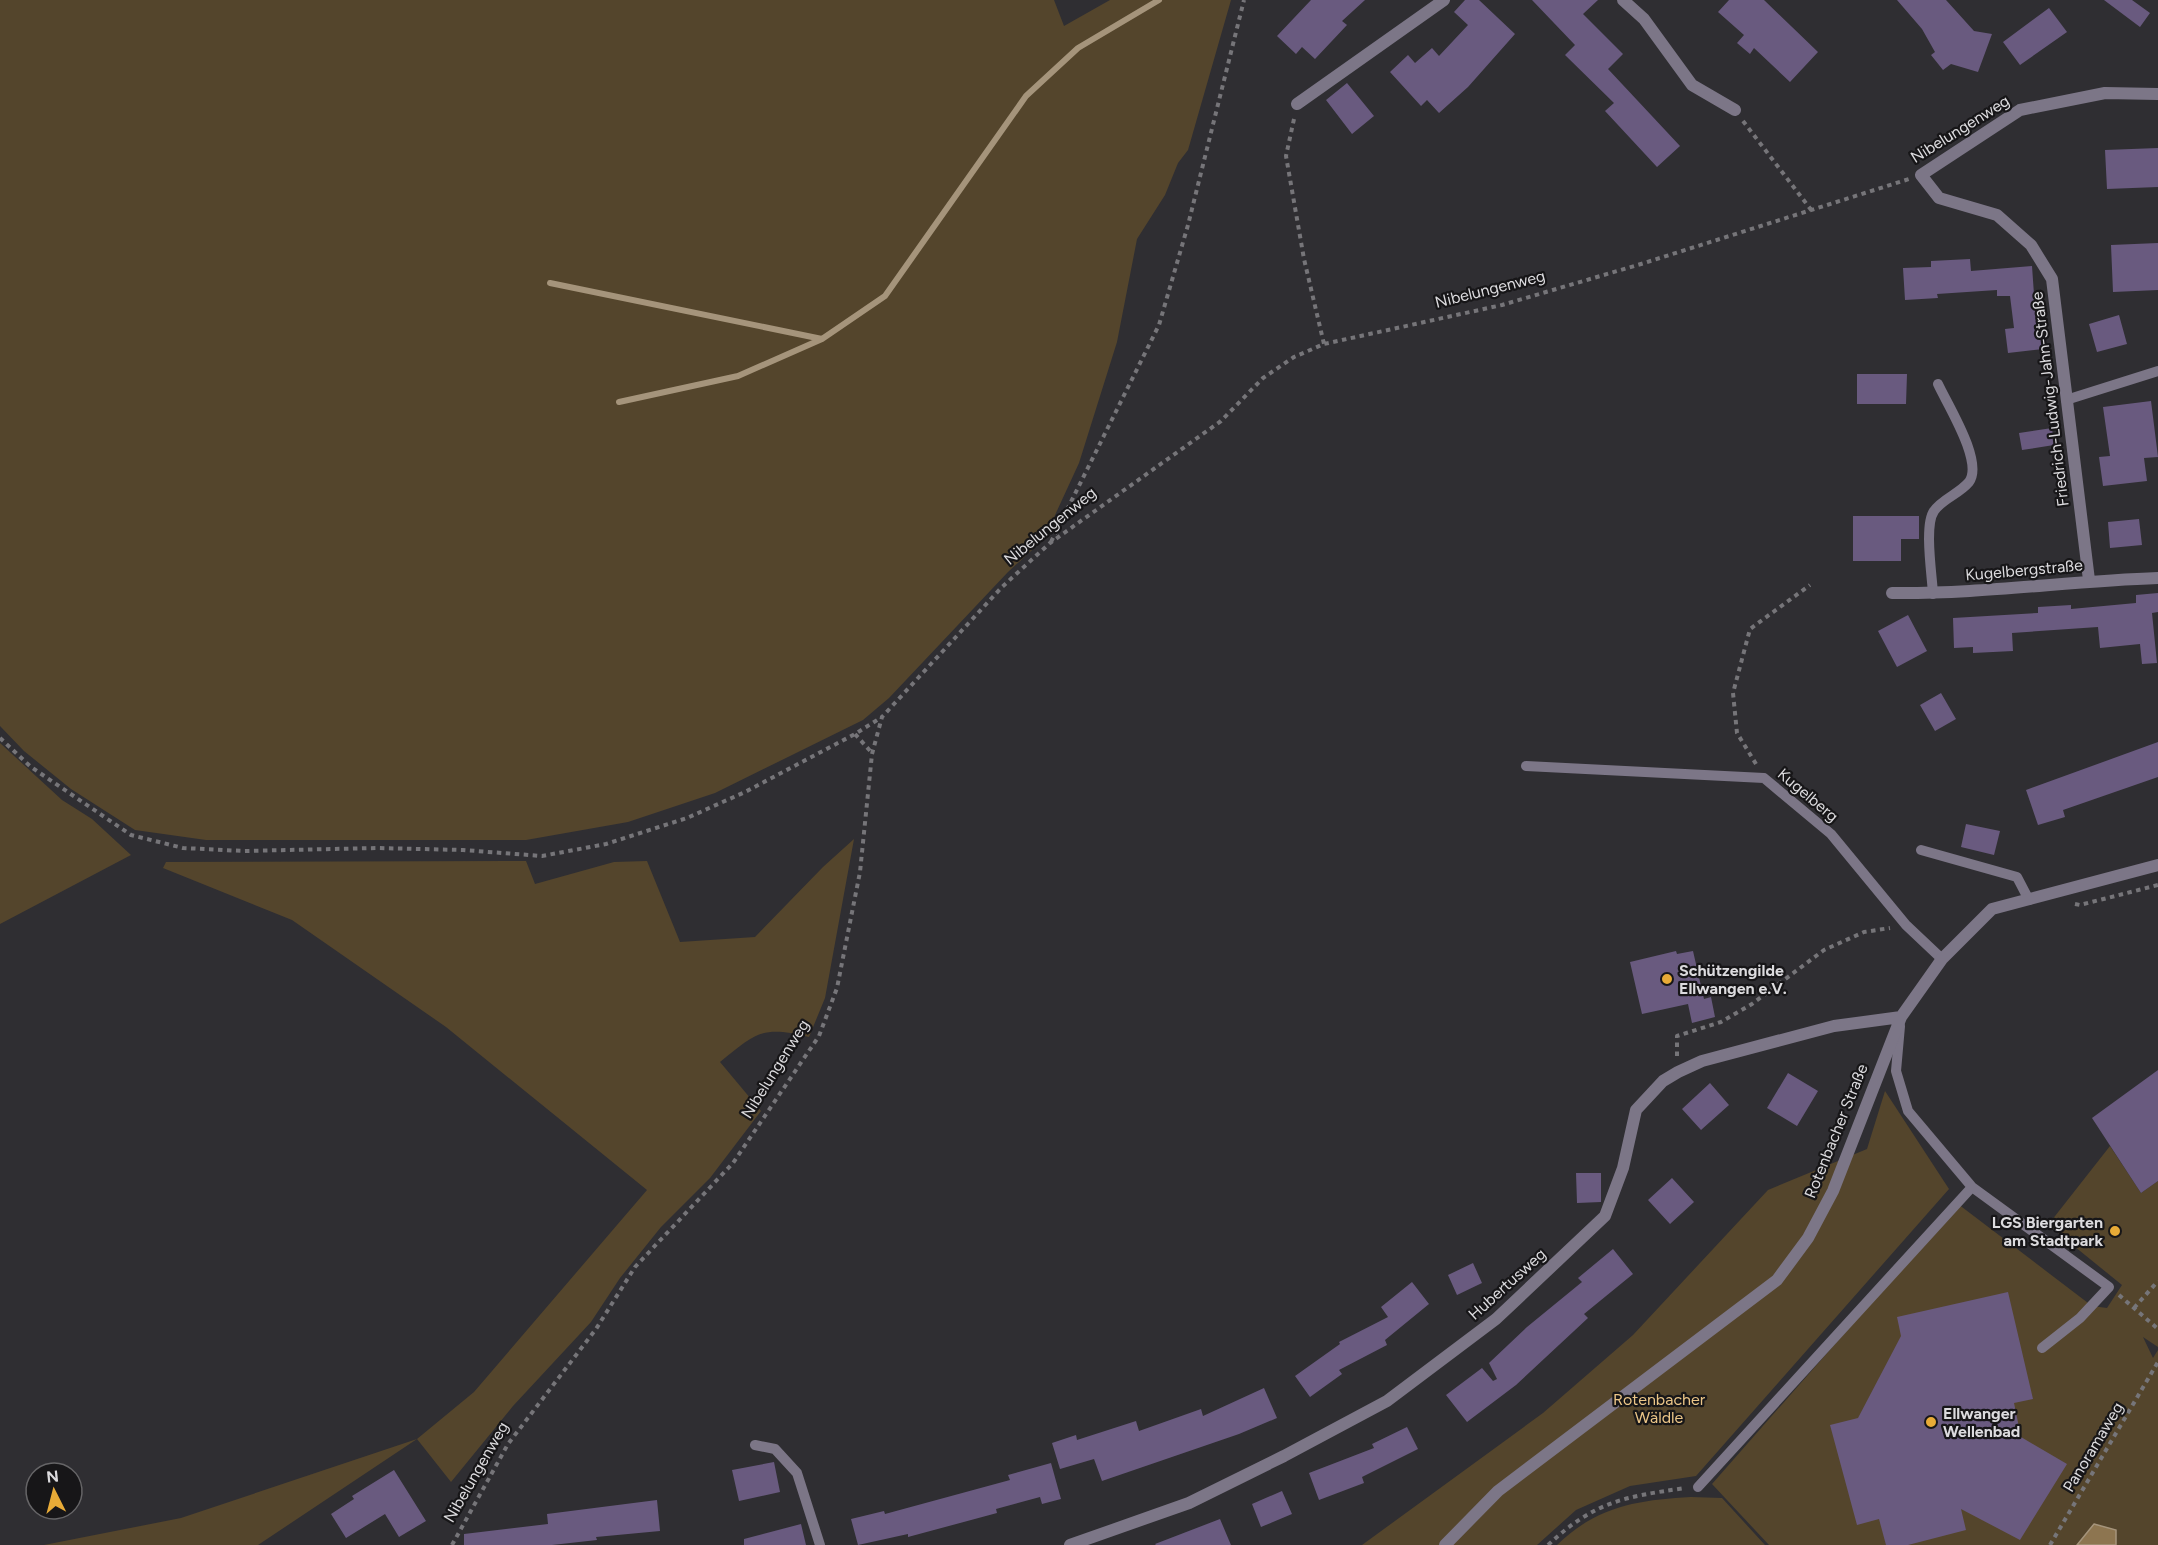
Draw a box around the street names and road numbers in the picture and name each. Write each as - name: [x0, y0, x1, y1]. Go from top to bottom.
- street label: Nibelungenweg: [1907, 91, 2013, 167]
- street label: Nibelungenweg: [1433, 266, 1547, 312]
- street label: Friedrich-Ludwig-Jahn-Straße: [2027, 290, 2073, 507]
- street label: Nibelungenweg: [1000, 483, 1100, 569]
- street label: Kugelbergstraße: [1964, 555, 2084, 585]
- street label: Kugelberg: [1774, 764, 1842, 826]
- street label: Nibelungenweg: [737, 1016, 813, 1122]
- street label: Rotenbacher Straße: [1800, 1061, 1872, 1201]
- street label: Hubertusweg: [1464, 1244, 1550, 1324]
- street label: Panoramaweg: [2059, 1399, 2127, 1495]
- street label: Nibelungenweg: [440, 1418, 512, 1526]

